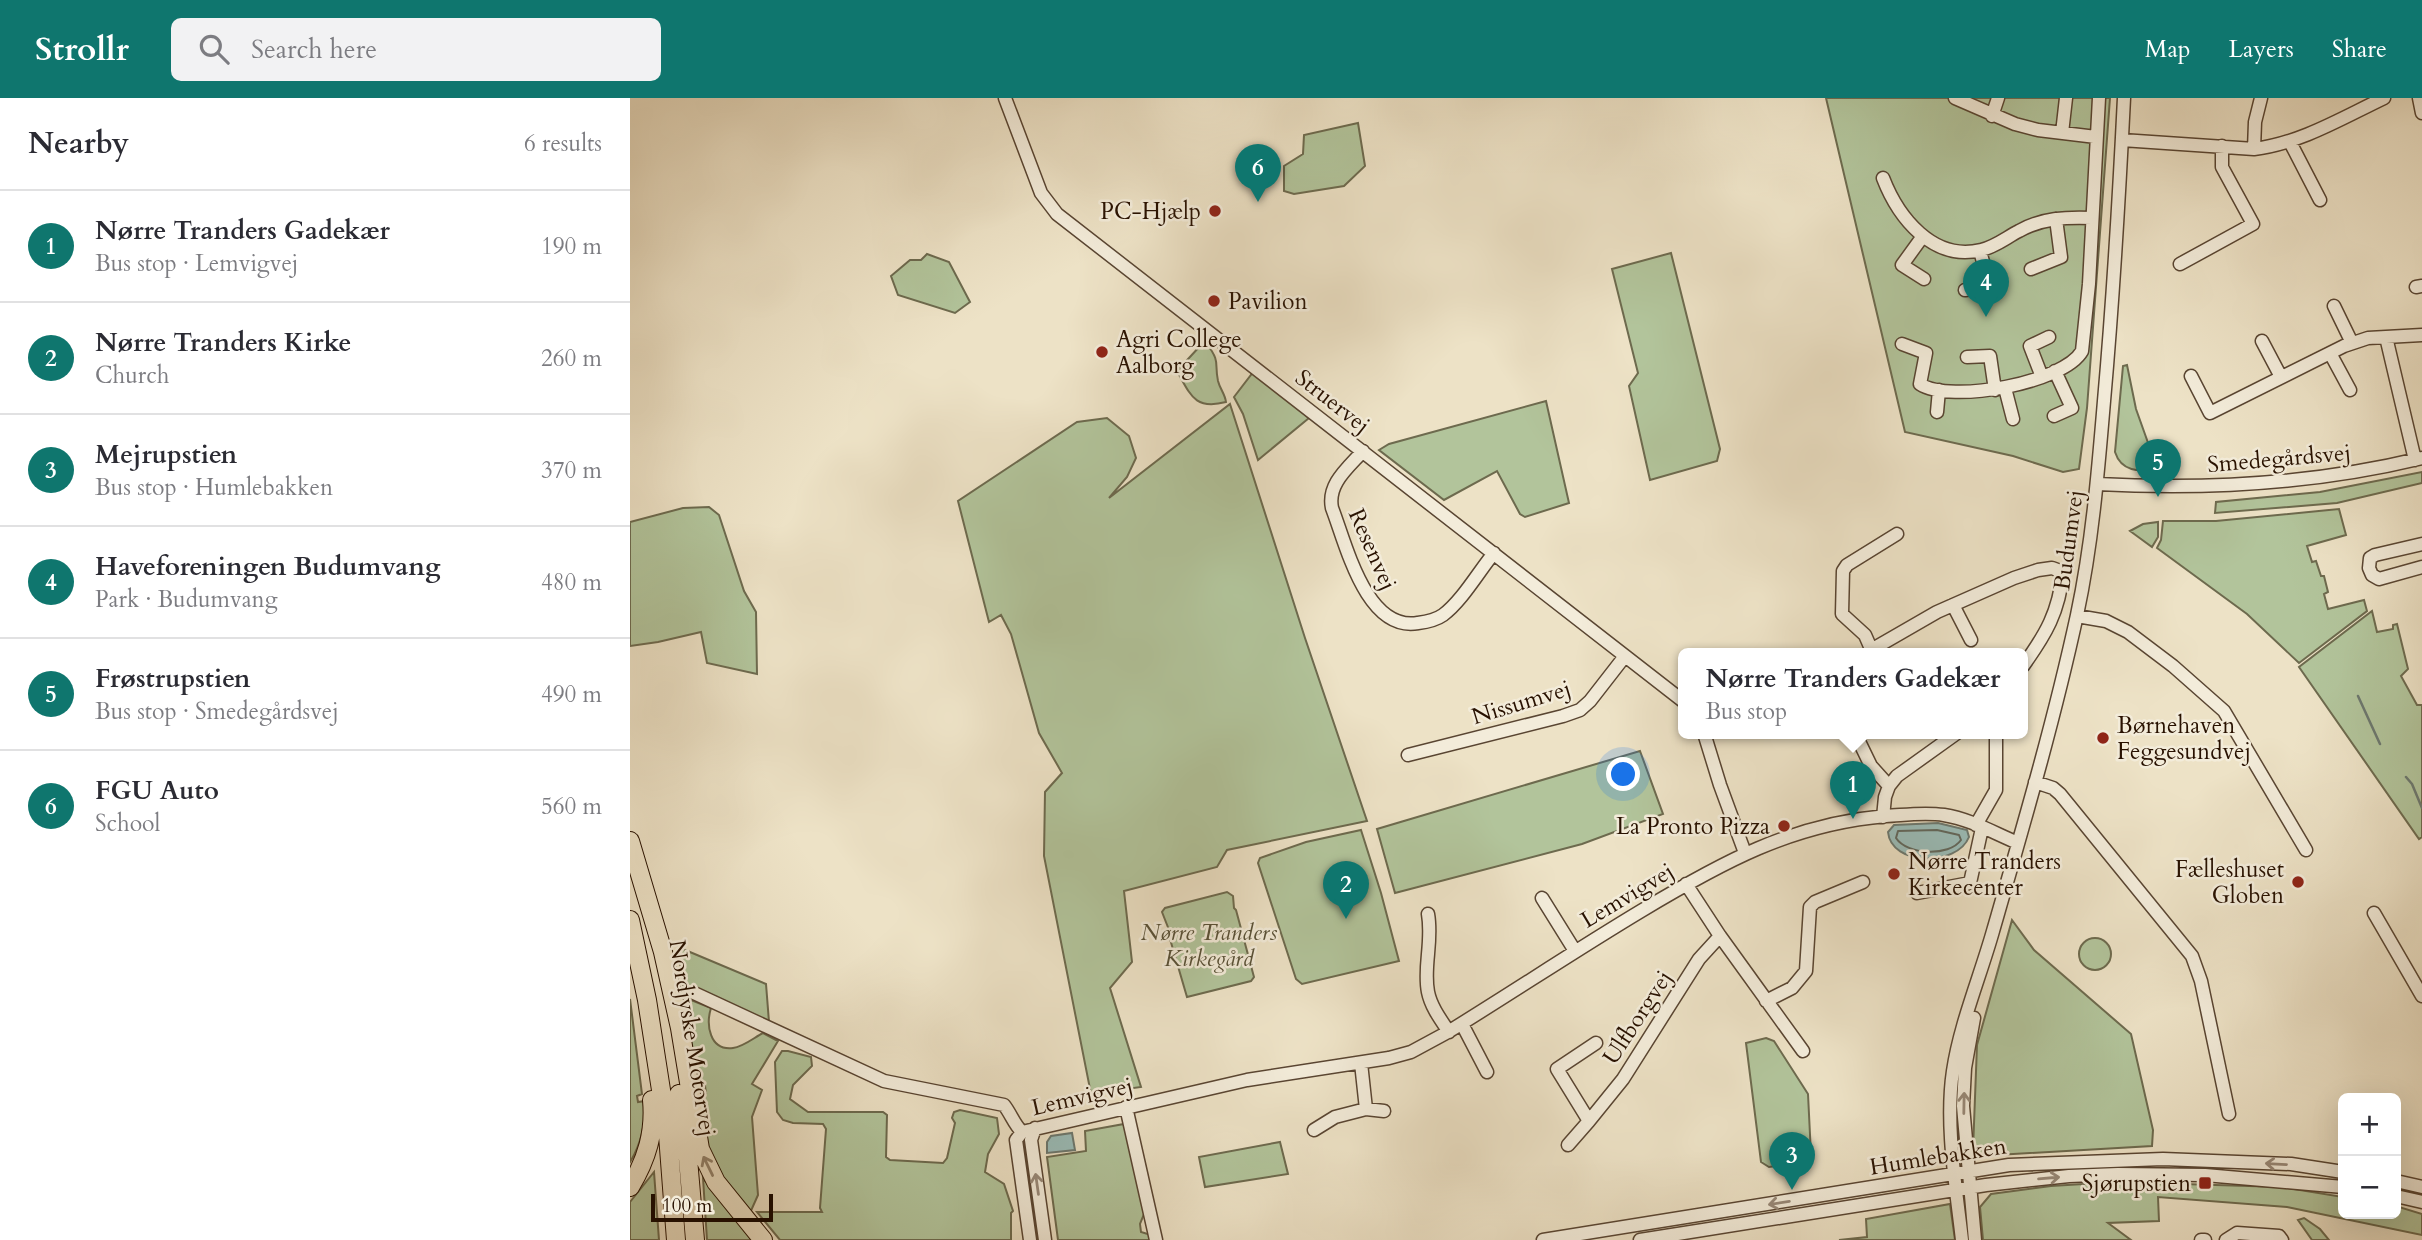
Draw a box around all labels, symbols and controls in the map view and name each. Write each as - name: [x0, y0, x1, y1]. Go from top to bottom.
- search box: [171, 18, 661, 81]
- text: Strollr: [35, 27, 129, 72]
- icon: search: [195, 30, 233, 68]
- text: Search here: [251, 32, 377, 67]
- text: Map: [2145, 33, 2191, 66]
- text: Layers: [2229, 33, 2294, 66]
- text: Share: [2332, 33, 2387, 66]
- text: Nearby: [28, 123, 129, 164]
- text: 6 results: [524, 128, 602, 159]
- pin: 6: [1235, 144, 1281, 202]
- place label: PC-Hjælp: [1100, 196, 1201, 227]
- marker: PC-Hjælp: [1207, 203, 1223, 219]
- text: Nørre Tranders Gadekær: [95, 213, 390, 248]
- text: 1: [45, 231, 57, 262]
- text: 190 m: [541, 231, 602, 262]
- text: Bus stop · Lemvigvej: [95, 248, 298, 279]
- pin: 4: [1963, 259, 2009, 317]
- place label: Pavilion: [1228, 286, 1307, 317]
- marker: Pavilion: [1206, 293, 1222, 309]
- place label: Agri College Aalborg: [1116, 324, 1242, 381]
- text: Nørre Tranders Kirke: [95, 325, 351, 360]
- text: 2: [45, 343, 57, 374]
- text: 260 m: [541, 343, 602, 374]
- marker: Agri College Aalborg: [1094, 344, 1110, 360]
- text: Church: [95, 360, 169, 391]
- street label: Struervej: [1289, 362, 1377, 440]
- text: Mejrupstien: [95, 437, 237, 472]
- street label: Smedegårdsvej: [2206, 437, 2352, 480]
- pin: 5: [2135, 439, 2181, 497]
- text: 3: [45, 455, 57, 486]
- text: 370 m: [541, 455, 602, 486]
- text: Bus stop · Humlebakken: [95, 472, 333, 503]
- street label: Budumvej: [2046, 488, 2091, 592]
- street label: Resenvej: [1341, 504, 1404, 595]
- text: Haveforeningen Budumvang: [95, 549, 440, 584]
- text: 4: [45, 567, 57, 598]
- text: 480 m: [541, 567, 602, 598]
- text: Park · Budumvang: [95, 584, 278, 615]
- popup: [1678, 648, 2028, 739]
- text: Frøstrupstien: [95, 661, 251, 696]
- text: Nørre Tranders Gadekær: [1705, 661, 2001, 696]
- street label: Nissumvej: [1468, 673, 1575, 732]
- text: 5: [45, 679, 57, 710]
- text: 490 m: [541, 679, 602, 710]
- text: Bus stop · Smedegårdsvej: [95, 696, 339, 727]
- text: Bus stop: [1705, 696, 1787, 727]
- place label: Børnehaven Feggesundvej: [2117, 710, 2251, 767]
- marker: Børnehaven Feggesundvej: [2095, 730, 2111, 746]
- your location: [1606, 757, 1640, 791]
- pin: 1: [1830, 761, 1876, 819]
- text: FGU Auto: [95, 773, 219, 808]
- text: 6: [45, 791, 57, 822]
- text: 560 m: [541, 791, 602, 822]
- text: School: [95, 808, 160, 839]
- place label: La Pronto Pizza: [1616, 811, 1770, 842]
- marker: La Pronto Pizza: [1776, 818, 1792, 834]
- place label: Nørre Tranders Kirkecenter: [1908, 846, 2061, 903]
- place label: Fælleshuset Globen: [2175, 854, 2284, 911]
- street label: Lemvigvej: [1575, 856, 1680, 935]
- pin: 2: [1323, 861, 1369, 919]
- marker: Nørre Tranders Kirkecenter: [1886, 866, 1902, 882]
- marker: Fælleshuset Globen: [2290, 874, 2306, 890]
- park label: Nørre Tranders Kirkegård: [1141, 917, 1277, 974]
- street label: Nordjyske Motorvej: [662, 938, 723, 1139]
- street label: Ulfborgvej: [1595, 964, 1679, 1070]
- street label: Lemvigvej: [1028, 1070, 1136, 1123]
- one-way arrow: [1957, 1091, 1970, 1114]
- map controls: [2338, 1093, 2401, 1219]
- button: +: [2338, 1093, 2401, 1156]
- street label: Humlebakken: [1867, 1130, 2009, 1183]
- pin: 3: [1769, 1132, 1815, 1190]
- button: −: [2338, 1156, 2401, 1219]
- one-way arrow: [700, 1157, 714, 1177]
- one-way arrow: [2264, 1157, 2287, 1170]
- place label: Sjørupstien: [2082, 1168, 2191, 1199]
- one-way arrow: [2037, 1171, 2060, 1184]
- one-way arrow: [1031, 1173, 1044, 1196]
- marker: Sjørupstien: [2197, 1175, 2213, 1191]
- scale bar: [651, 1191, 774, 1223]
- text: 100 m: [662, 1193, 712, 1219]
- one-way arrow: [1768, 1197, 1791, 1210]

